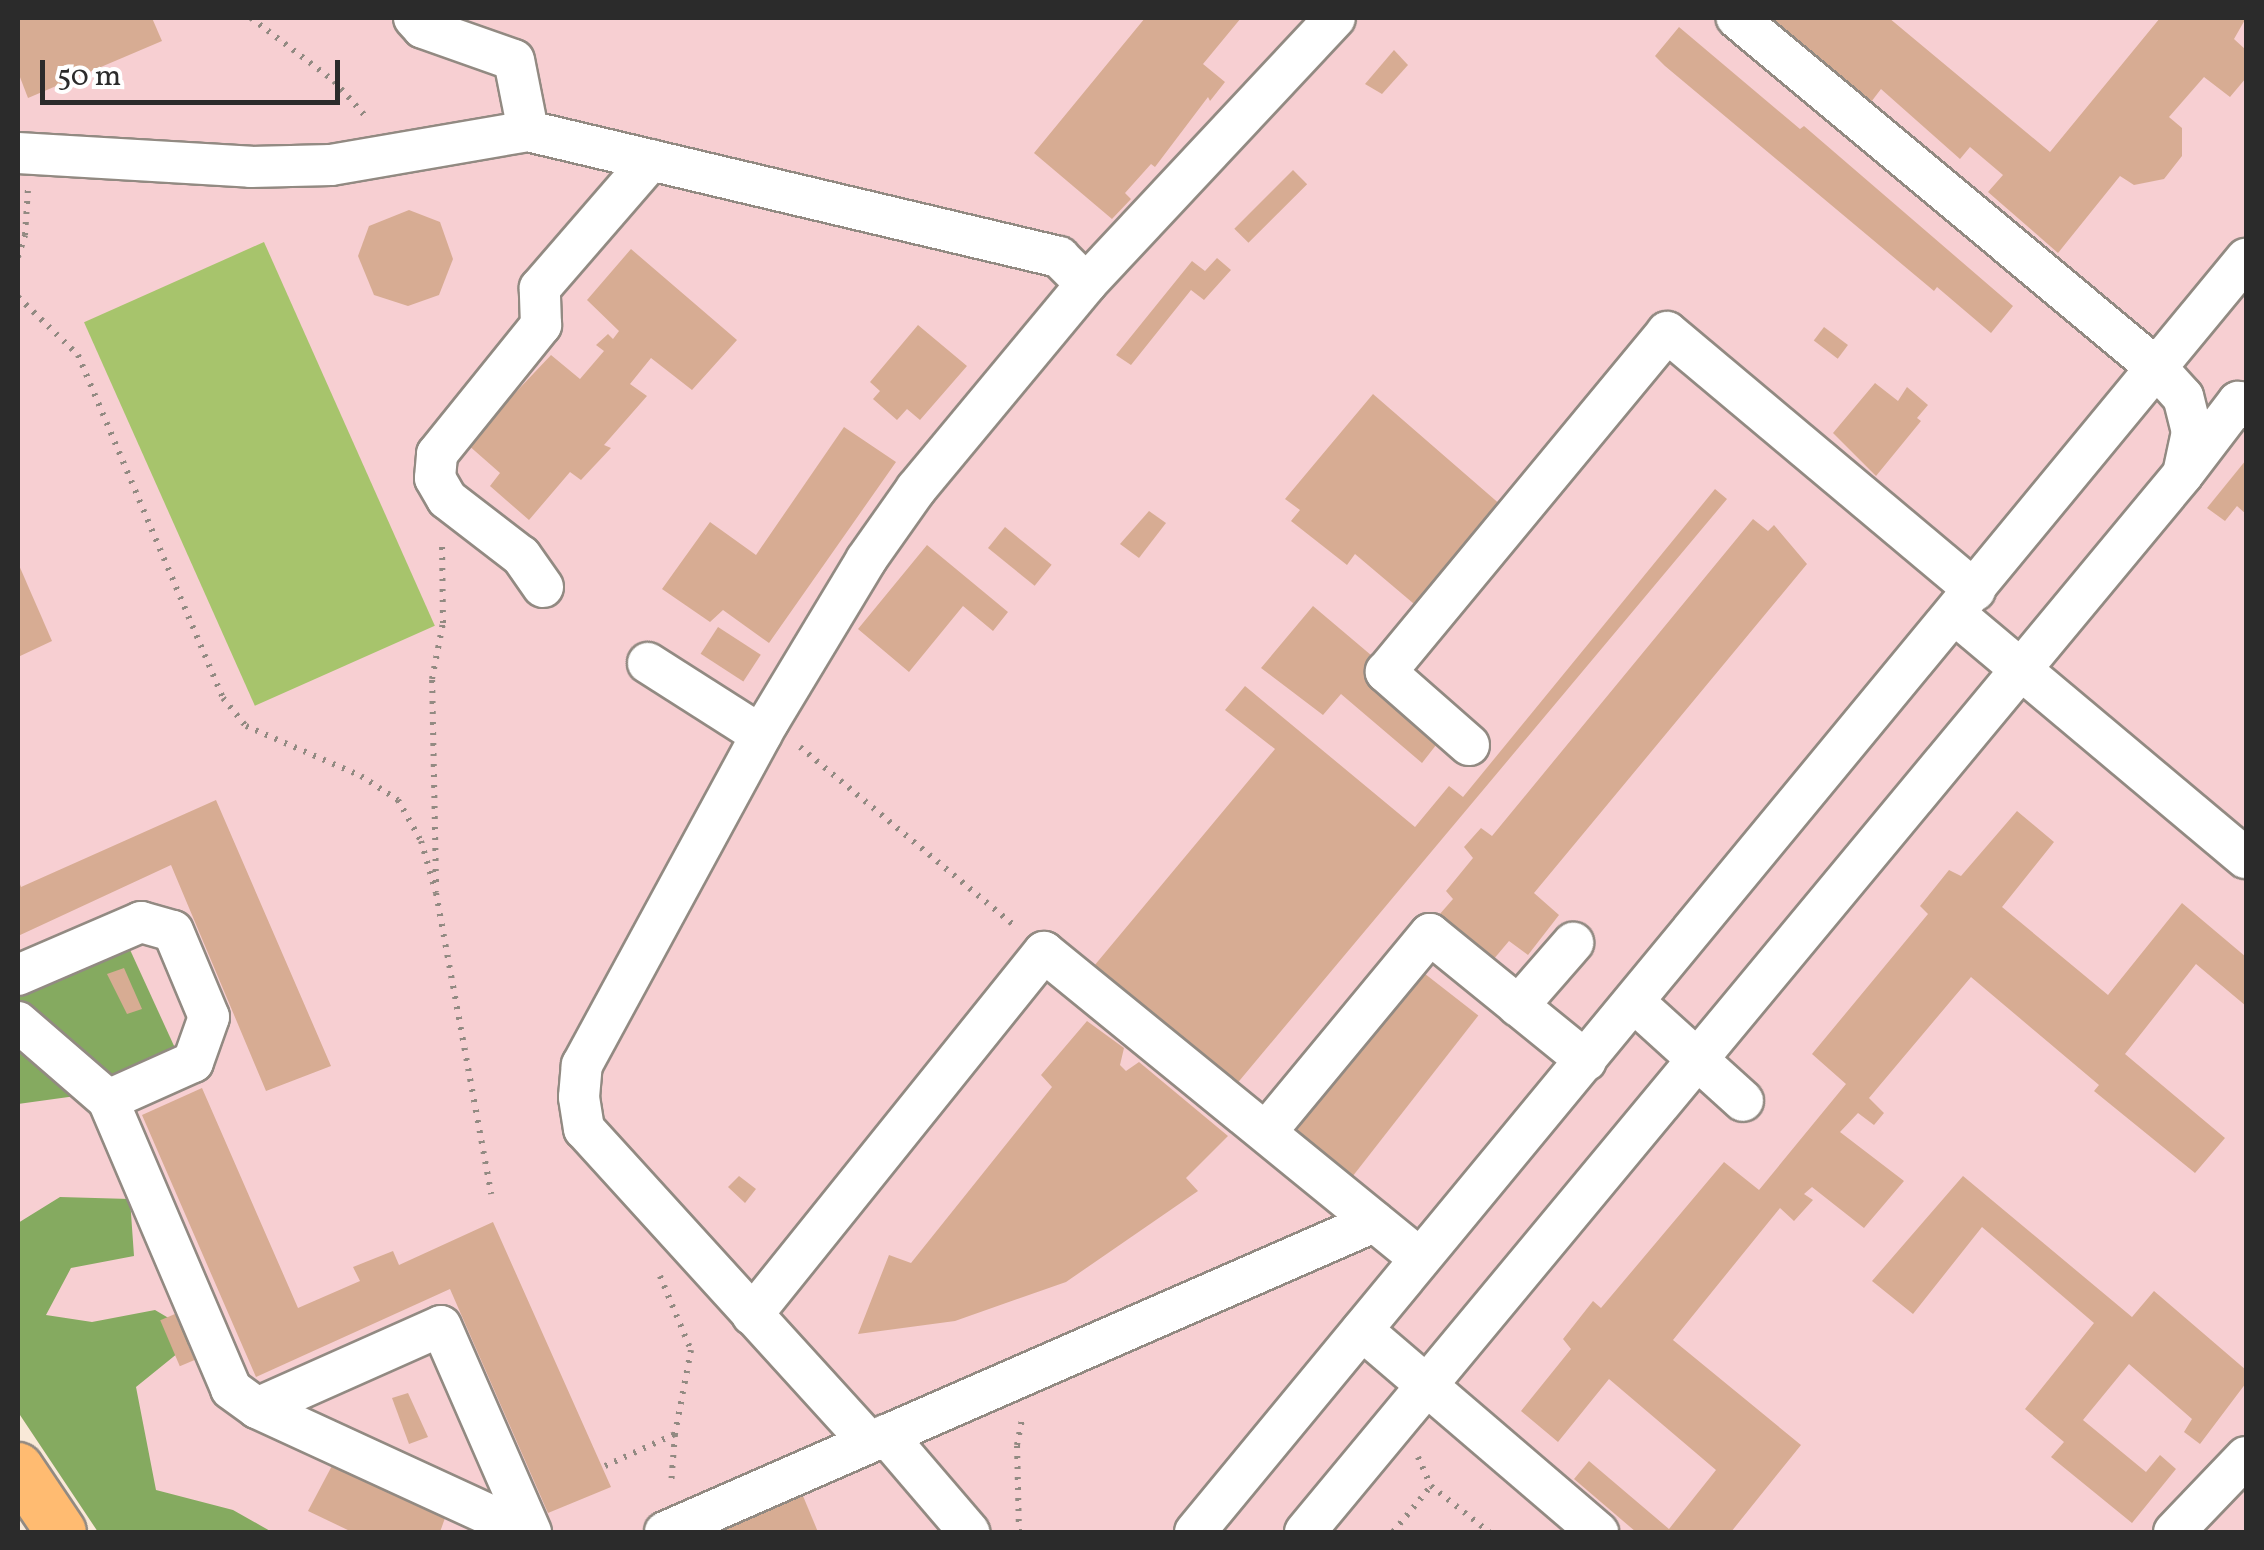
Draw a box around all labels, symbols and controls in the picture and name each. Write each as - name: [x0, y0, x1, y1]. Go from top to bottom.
- scale bar: [45, 40, 345, 102]
- text: 50 m: [57, 56, 121, 98]

